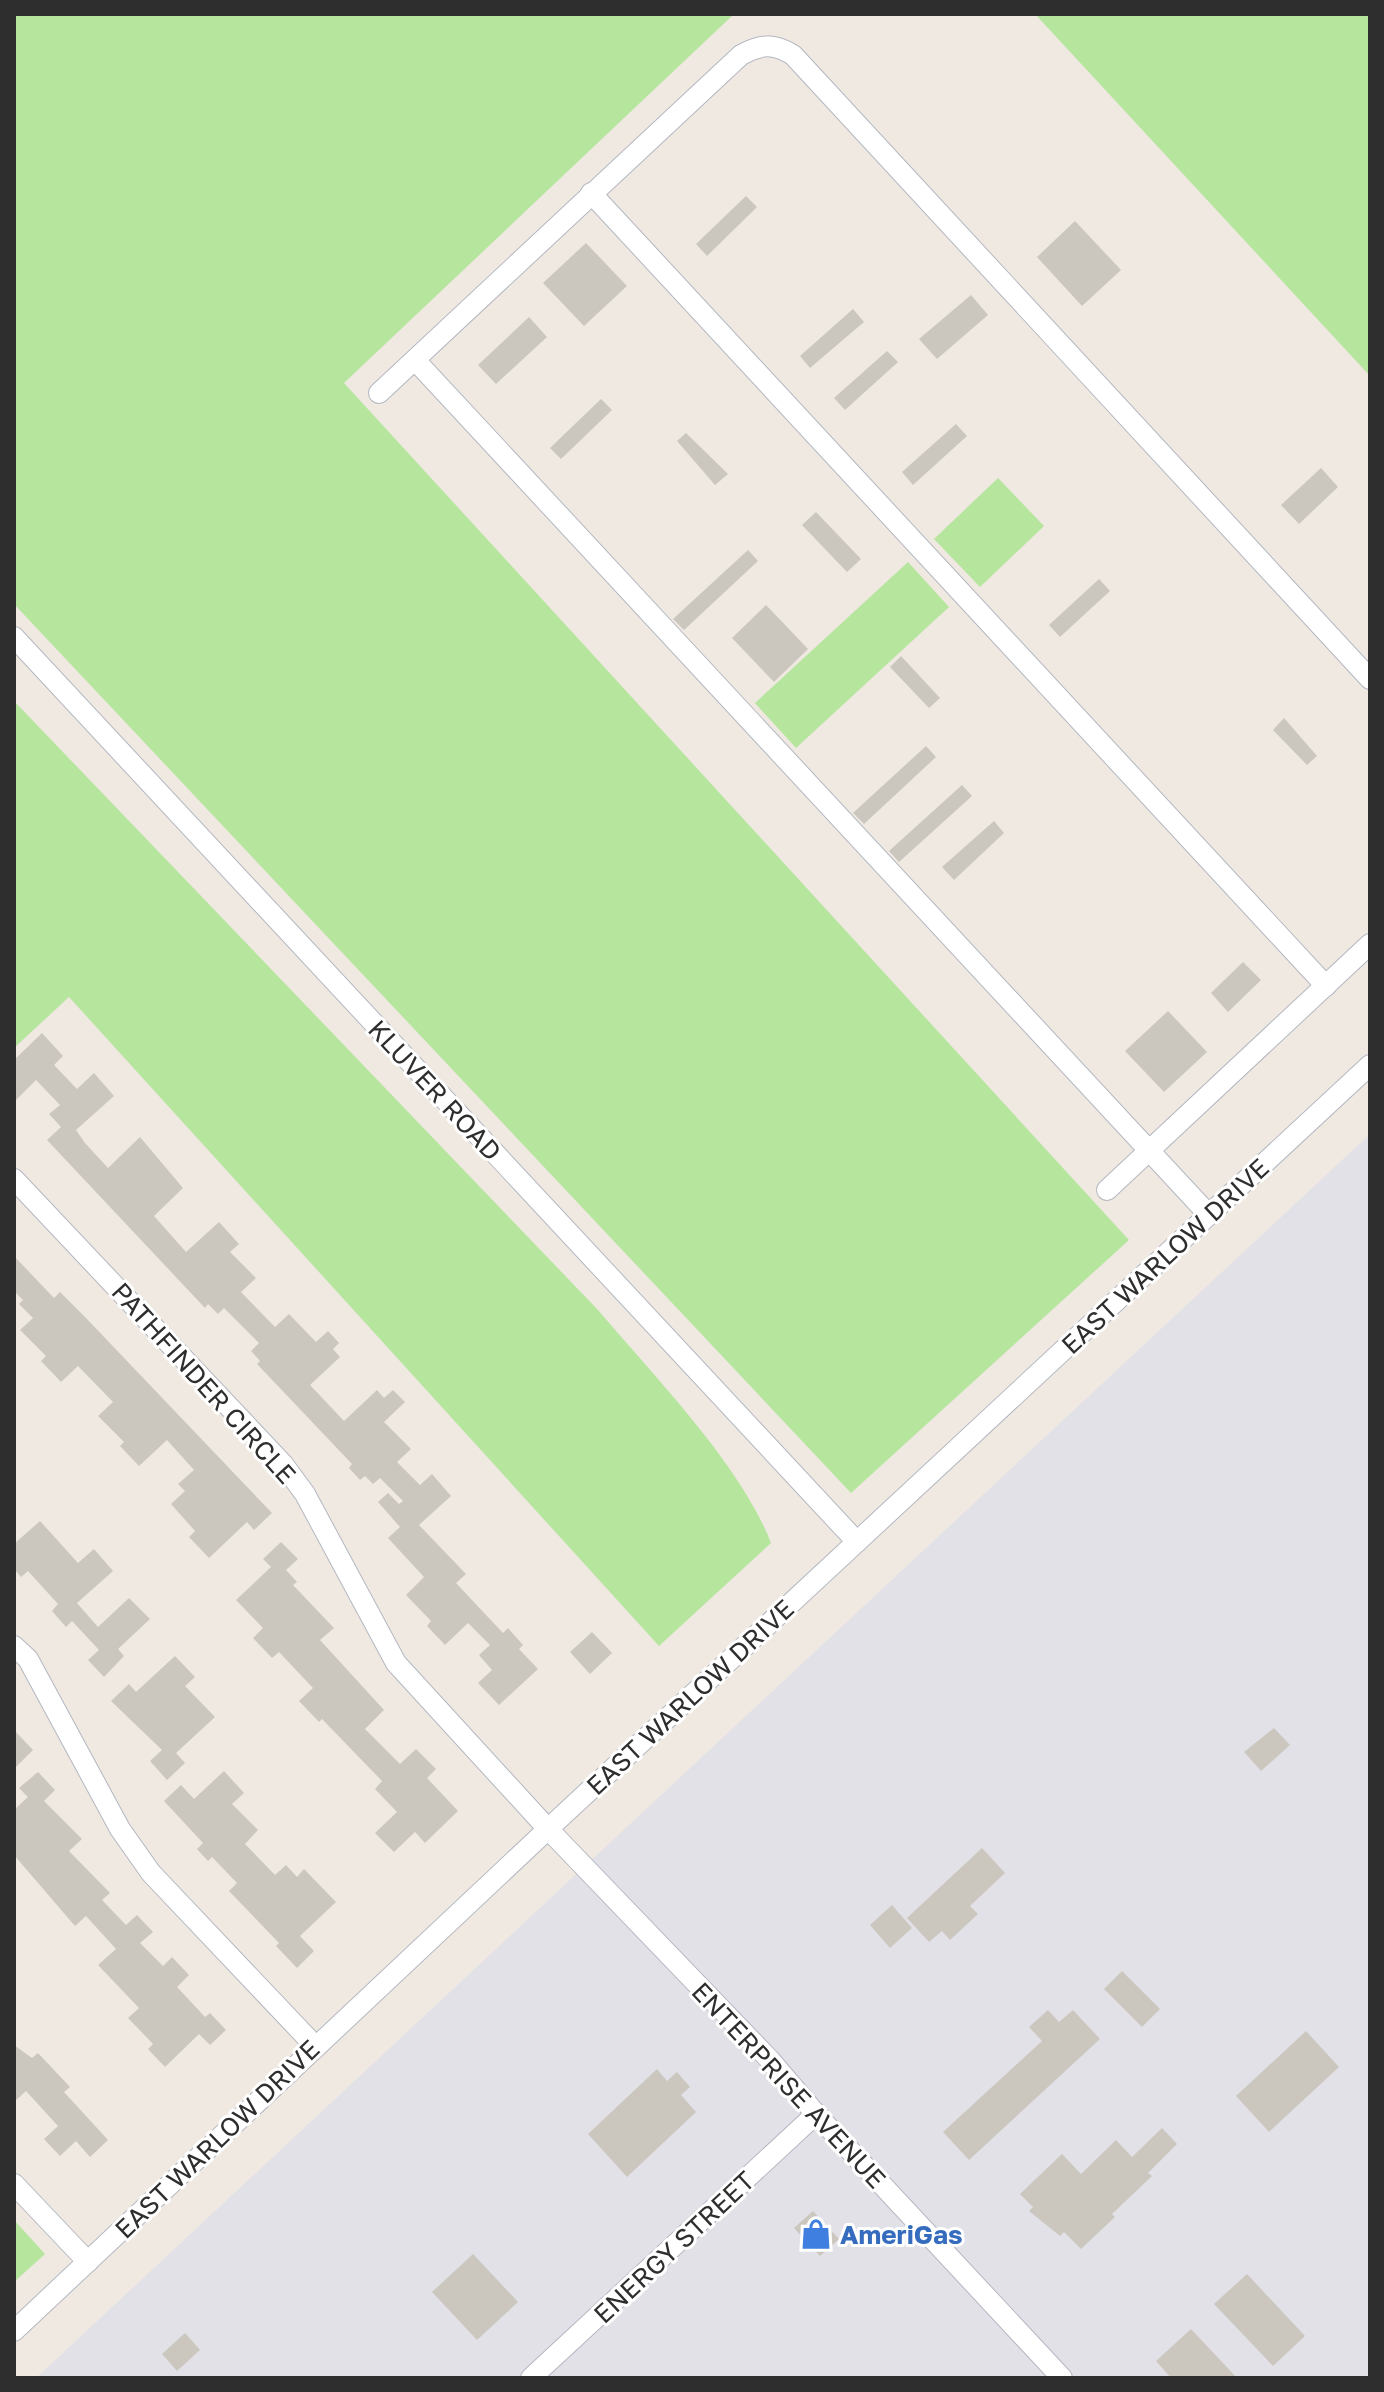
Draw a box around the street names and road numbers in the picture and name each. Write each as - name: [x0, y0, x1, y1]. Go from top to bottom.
- street label: KLUVER ROAD: [362, 1013, 508, 1167]
- street label: EAST WARLOW DRIVE: [1055, 1152, 1275, 1360]
- street label: PATHFINDER CIRCLE: [106, 1276, 302, 1490]
- street label: EAST WARLOW DRIVE: [580, 1593, 800, 1801]
- street label: ENTERPRISE AVENUE: [686, 1976, 892, 2194]
- street label: EAST WARLOW DRIVE: [108, 2033, 326, 2245]
- street label: ENERGY STREET: [587, 2165, 761, 2329]

